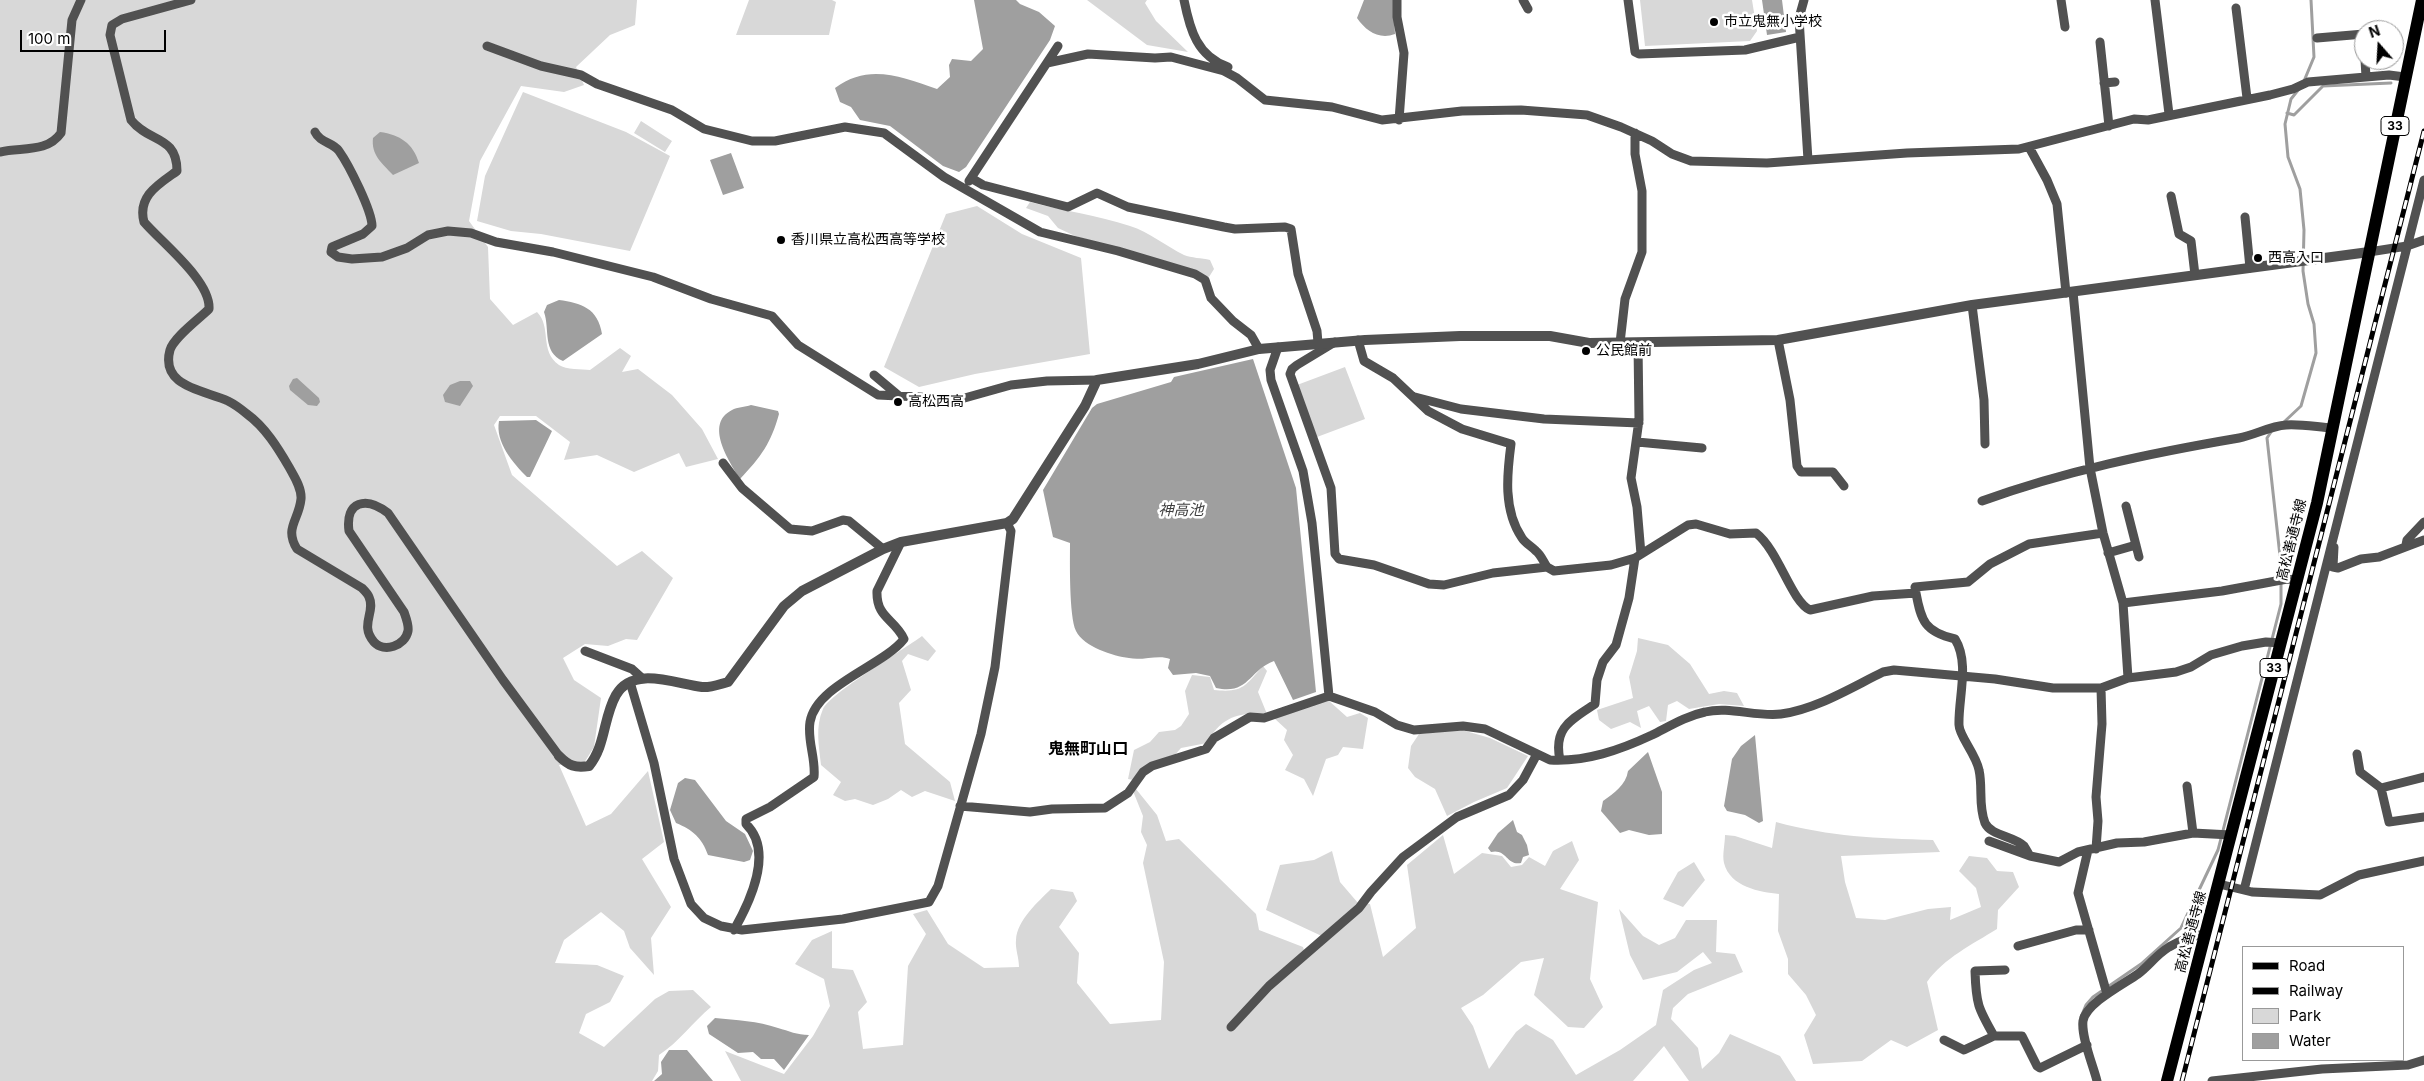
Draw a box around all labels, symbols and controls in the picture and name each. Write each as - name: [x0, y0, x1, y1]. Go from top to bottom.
- place label: 市立鬼無小学校: [1724, 14, 1822, 30]
- marker: 市立鬼無小学校: [1708, 16, 1720, 28]
- scale bar: [22, 20, 169, 52]
- north arrow: [2354, 20, 2404, 70]
- text: N: [2366, 22, 2382, 41]
- text: 100 m: [28, 29, 70, 48]
- road number: 33: [2381, 116, 2409, 136]
- place label: 香川県立高松西高等学校: [791, 232, 945, 248]
- marker: 香川県立高松西高等学校: [775, 234, 787, 246]
- place label: 西高入口: [2268, 250, 2324, 266]
- marker: 西高入口: [2252, 252, 2264, 264]
- place label: 公民館前: [1596, 343, 1652, 359]
- marker: 公民館前: [1580, 345, 1592, 357]
- place label: 高松西高: [908, 394, 964, 410]
- marker: 高松西高: [892, 396, 904, 408]
- street label: 高松善通寺線: [2274, 497, 2310, 583]
- water label: 神高池: [1159, 501, 1203, 519]
- road number: 33: [2260, 658, 2288, 678]
- district label: 鬼無町山口: [1048, 739, 1128, 759]
- street label: 高松善通寺線: [2172, 889, 2210, 975]
- legend: [2242, 946, 2404, 1061]
- text: Road: [2289, 956, 2325, 975]
- text: Railway: [2289, 981, 2343, 1000]
- text: Park: [2289, 1006, 2321, 1025]
- text: Water: [2289, 1031, 2331, 1050]

